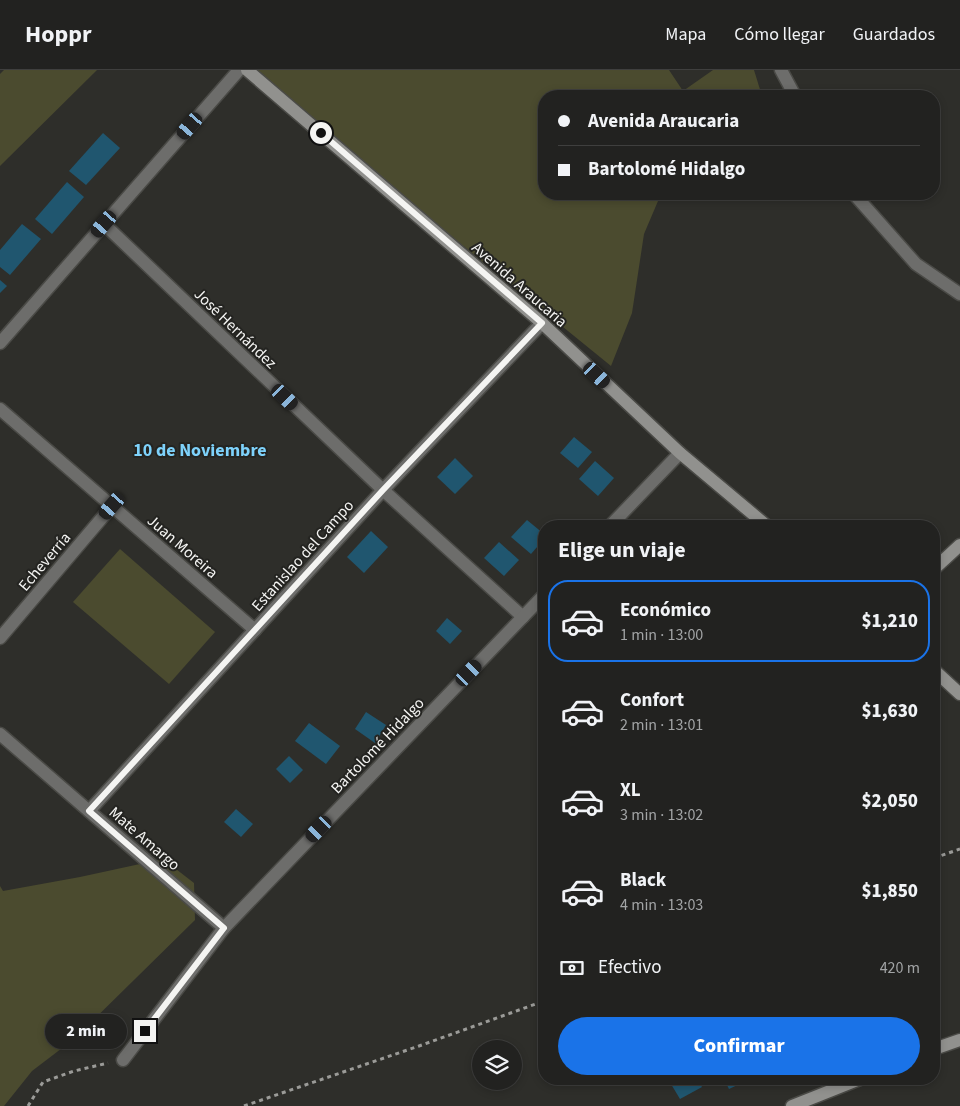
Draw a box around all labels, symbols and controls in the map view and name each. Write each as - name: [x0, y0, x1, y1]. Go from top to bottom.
- text: Hoppr: [25, 17, 92, 52]
- text: Mapa: [665, 22, 706, 47]
- text: Cómo llegar: [734, 22, 825, 47]
- text: Guardados: [853, 22, 935, 47]
- text: Avenida Araucaria: [588, 108, 739, 135]
- car: [174, 110, 205, 142]
- route start: [310, 122, 332, 144]
- text: Bartolomé Hidalgo: [588, 156, 745, 183]
- car: [88, 208, 119, 240]
- street label: Avenida Araucaria: [467, 237, 572, 332]
- street label: José Hernández: [189, 284, 282, 374]
- car: [580, 359, 613, 391]
- car: [268, 381, 301, 413]
- district label: 10 de Noviembre: [133, 438, 267, 463]
- car: [96, 490, 127, 522]
- street label: Estanislao del Campo: [247, 495, 359, 616]
- street label: Juan Moreira: [142, 510, 222, 584]
- street label: Echeverría: [14, 527, 76, 596]
- text: Elige un viaje: [558, 534, 686, 566]
- text: Económico: [620, 597, 711, 624]
- icon: car: [560, 599, 605, 644]
- text: $1,210: [861, 608, 918, 635]
- text: 1 min · 13:00: [620, 624, 703, 646]
- car: [453, 657, 484, 689]
- text: Confort: [620, 687, 684, 714]
- icon: car: [560, 689, 605, 734]
- street label: Bartolomé Hidalgo: [326, 693, 429, 799]
- text: $1,630: [861, 698, 918, 725]
- text: 2 min · 13:01: [620, 714, 703, 736]
- text: XL: [620, 777, 641, 804]
- icon: car: [560, 779, 605, 824]
- text: $2,050: [861, 788, 918, 815]
- street label: Mate Amargo: [104, 802, 185, 876]
- text: 3 min · 13:02: [620, 804, 703, 826]
- car: [303, 813, 334, 845]
- text: Black: [620, 867, 666, 894]
- icon: car: [560, 869, 605, 914]
- text: $1,850: [861, 878, 918, 905]
- text: 4 min · 13:03: [620, 894, 703, 916]
- icon: cash: [558, 954, 586, 982]
- text: Efectivo: [598, 954, 661, 981]
- text: 420 m: [880, 957, 920, 979]
- callout: 2 min: [45, 1014, 128, 1048]
- button: Confirmar: [558, 1017, 920, 1075]
- text: 2 min: [66, 1020, 106, 1042]
- route end: [134, 1020, 156, 1042]
- map controls: [472, 1040, 522, 1090]
- button: layers: [472, 1040, 522, 1090]

